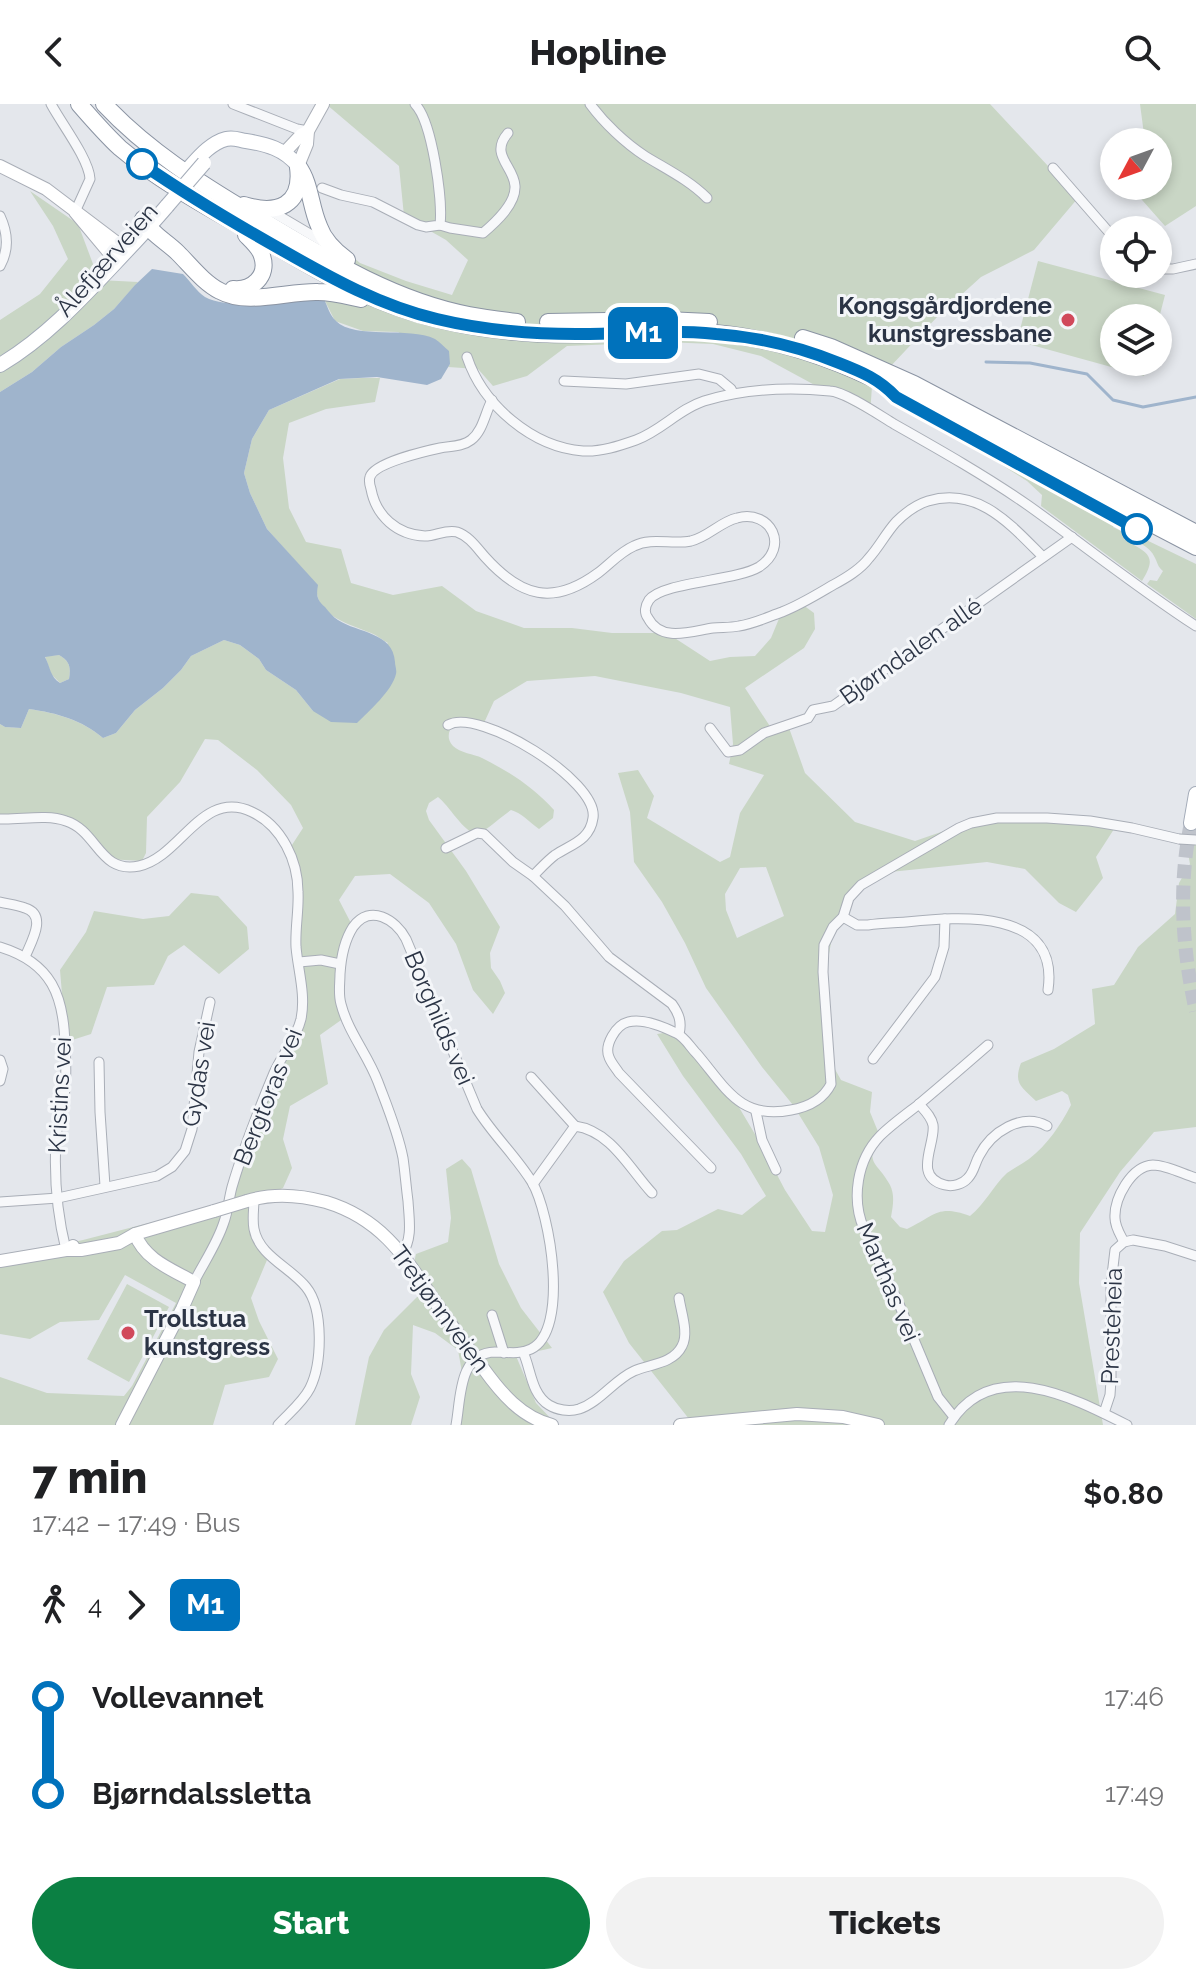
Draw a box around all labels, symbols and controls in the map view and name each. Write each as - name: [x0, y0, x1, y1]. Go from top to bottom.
- icon: back: [32, 30, 76, 74]
- icon: search: [1120, 30, 1164, 74]
- text: Hopline: [529, 31, 667, 73]
- north arrow: [1100, 128, 1172, 200]
- map controls: [1100, 128, 1172, 376]
- unlabelled marker: [127, 149, 157, 179]
- street label: Ålefjærveien: [50, 197, 164, 322]
- button: locate: [1100, 216, 1172, 288]
- place label: Kongsgårdjordene kunstgressbane: [838, 291, 1052, 348]
- button: layers: [1100, 304, 1172, 376]
- line badge: M1: [607, 307, 679, 359]
- marker: Kongsgårdjordene kunstgressbane: [1059, 311, 1077, 329]
- text: M1: [624, 316, 662, 349]
- unlabelled marker: [1122, 514, 1152, 544]
- street label: Bjørndalen allé: [834, 591, 987, 710]
- street label: Borghilds vei: [398, 947, 481, 1089]
- street label: Gydas vei: [176, 1019, 221, 1129]
- street label: Bergtoras vei: [227, 1024, 308, 1170]
- street label: Kristins vei: [42, 1036, 77, 1154]
- street label: Marthas vei: [850, 1218, 926, 1346]
- street label: Tretjønnveien: [385, 1240, 496, 1378]
- street label: Presteheia: [1095, 1267, 1128, 1385]
- place label: Trollstua kunstgress: [144, 1304, 270, 1361]
- marker: Trollstua kunstgress: [119, 1324, 137, 1342]
- text: 7 min: [32, 1452, 148, 1503]
- text: $0.80: [1083, 1476, 1164, 1511]
- text: 17:42 – 17:49 · Bus: [32, 1508, 240, 1538]
- icon: walk: [32, 1583, 76, 1627]
- icon: forward: [114, 1583, 158, 1627]
- text: M1: [186, 1588, 224, 1621]
- text: 4: [88, 1590, 102, 1620]
- text: Vollevannet: [92, 1680, 264, 1715]
- text: 17:46: [1104, 1682, 1164, 1712]
- text: Bjørndalssletta: [92, 1776, 311, 1811]
- text: 17:49: [1105, 1778, 1164, 1808]
- button: Start: [32, 1877, 590, 1969]
- button: Tickets: [606, 1877, 1164, 1969]

